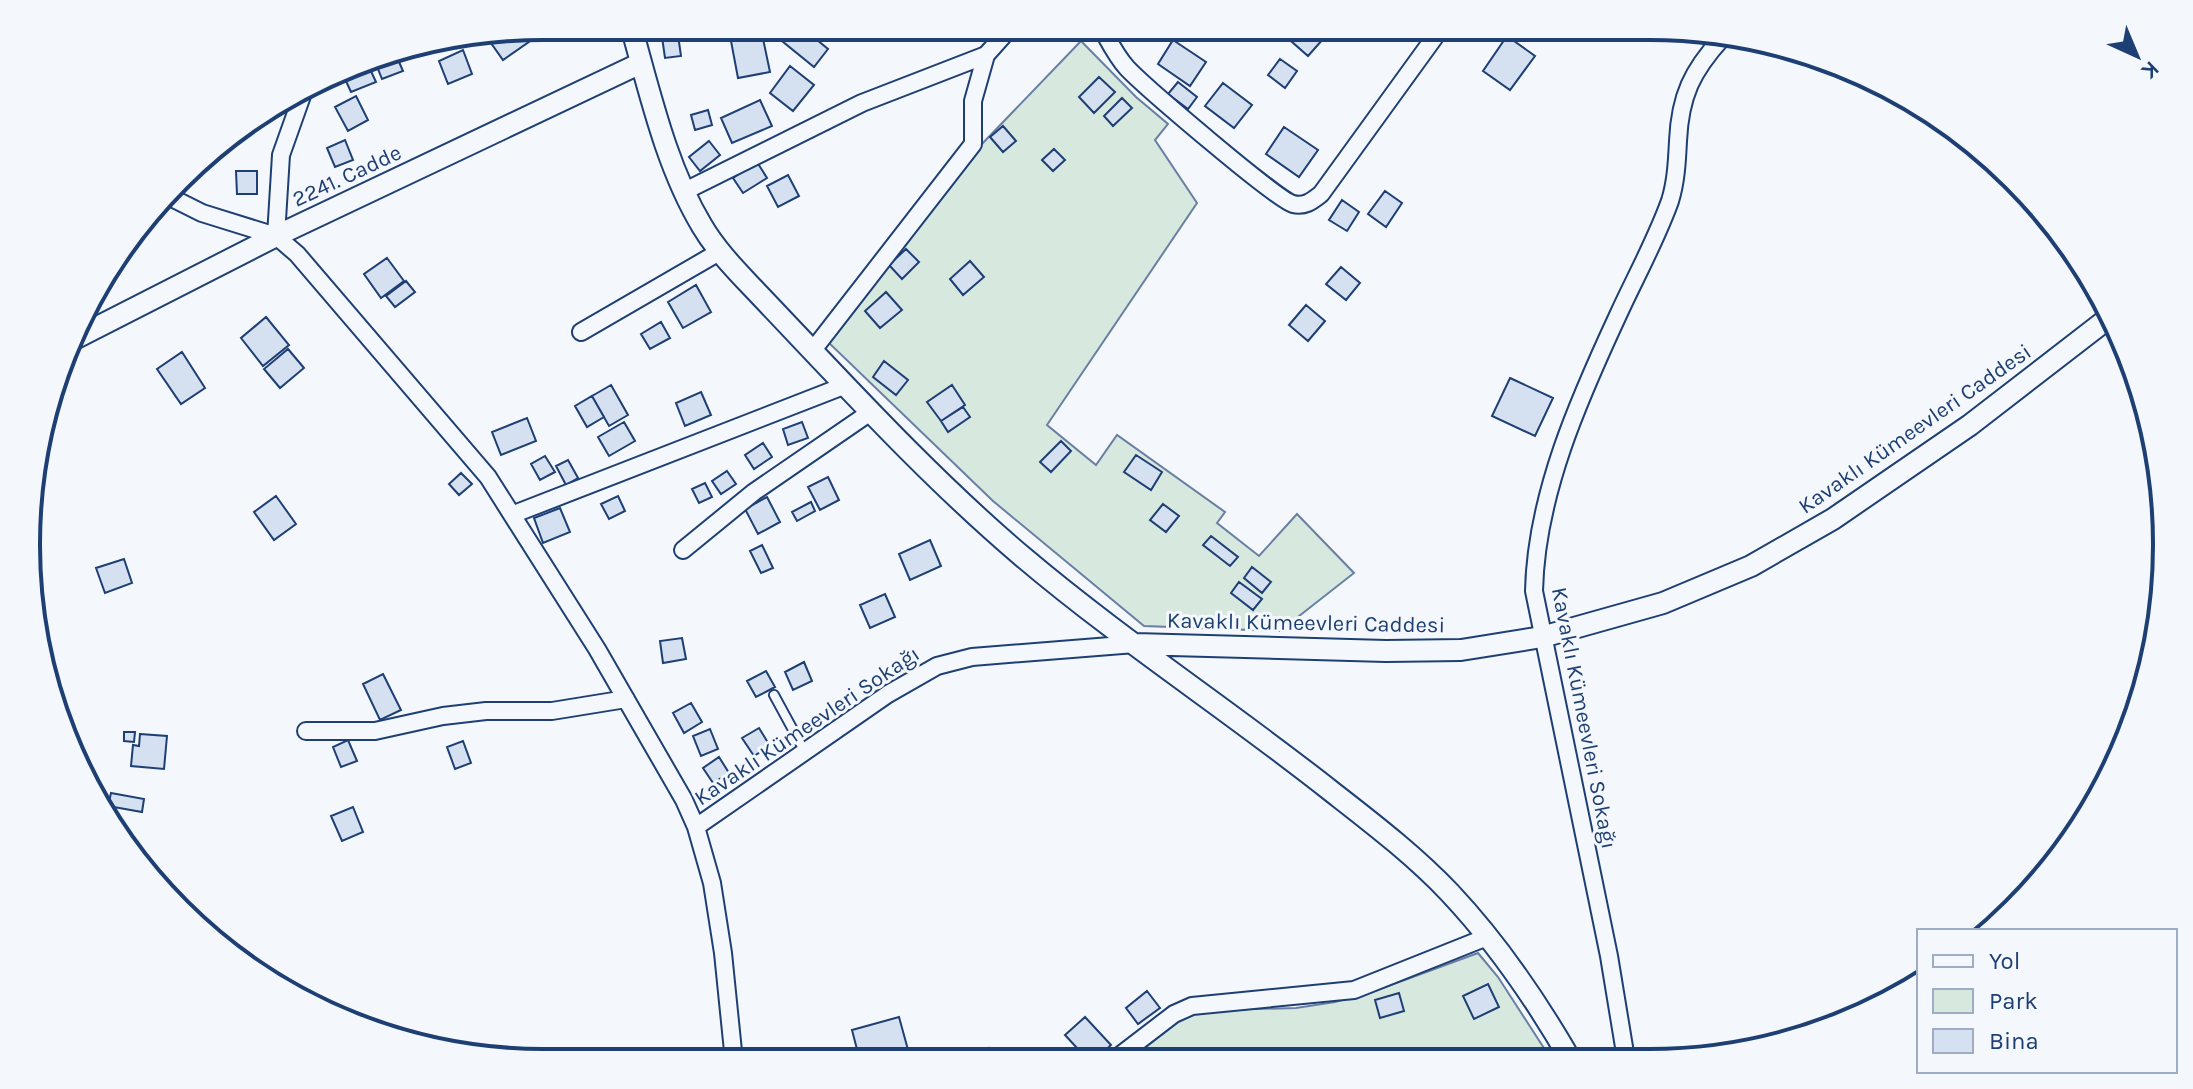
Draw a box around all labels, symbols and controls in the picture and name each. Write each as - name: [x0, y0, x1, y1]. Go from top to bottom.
- north arrow: [2097, 16, 2177, 96]
- text: K: [2136, 55, 2164, 84]
- street label: 2241. Cadde: [288, 139, 406, 213]
- street label: Kavaklı Kümeevleri Caddesi: [1794, 339, 2036, 519]
- street label: Kavaklı Kümeevleri Sokağı: [1546, 585, 1622, 851]
- street label: Kavaklı Kümeevleri Caddesi: [1167, 608, 1445, 638]
- street label: Kavaklı Kümeevleri Sokağı: [690, 641, 924, 811]
- legend: [1917, 929, 2177, 1073]
- text: Yol: [1989, 947, 2020, 975]
- text: Park: [1989, 987, 2038, 1015]
- text: Bina: [1989, 1027, 2039, 1055]

